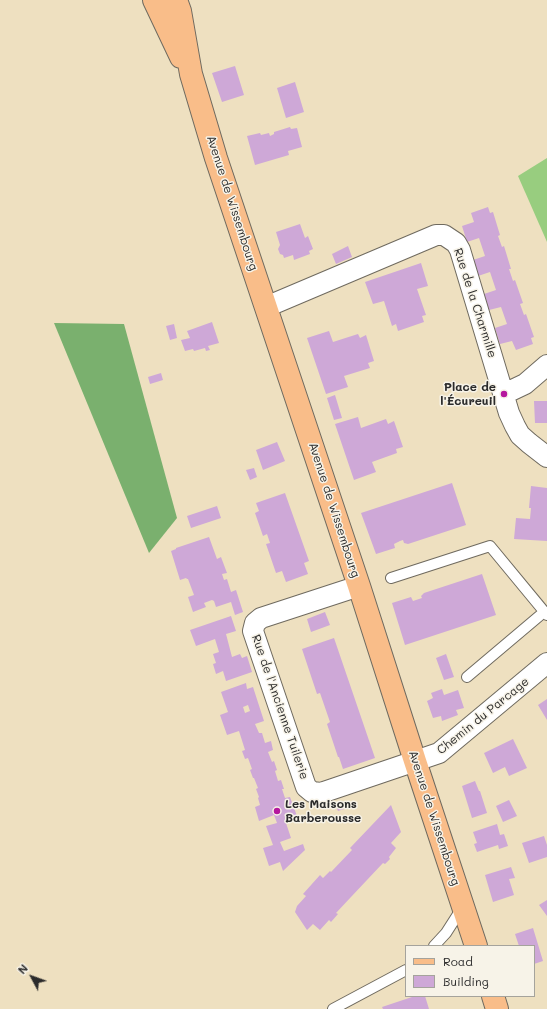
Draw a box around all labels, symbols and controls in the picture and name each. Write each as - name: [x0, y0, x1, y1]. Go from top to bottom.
- street label: Avenue de Wissembourg: [203, 134, 261, 272]
- street label: Rue de la Charmille: [450, 246, 500, 360]
- place label: Place de l'Écureuil: [440, 380, 496, 408]
- marker: Place de l'Écureuil: [499, 389, 509, 399]
- street label: Avenue de Wissembourg: [305, 441, 363, 579]
- street label: Rue de l'Ancienne Tuilerie: [248, 633, 312, 781]
- street label: Chemin du Parcage: [434, 674, 532, 758]
- street label: Avenue de Wissembourg: [405, 749, 463, 887]
- place label: Les Maisons Barberousse: [285, 797, 361, 825]
- marker: Les Maisons Barberousse: [272, 806, 282, 816]
- legend: [405, 945, 535, 997]
- text: Road: [443, 953, 473, 969]
- north arrow: [12, 957, 52, 997]
- text: N: [14, 961, 31, 977]
- text: Building: [443, 973, 489, 989]

